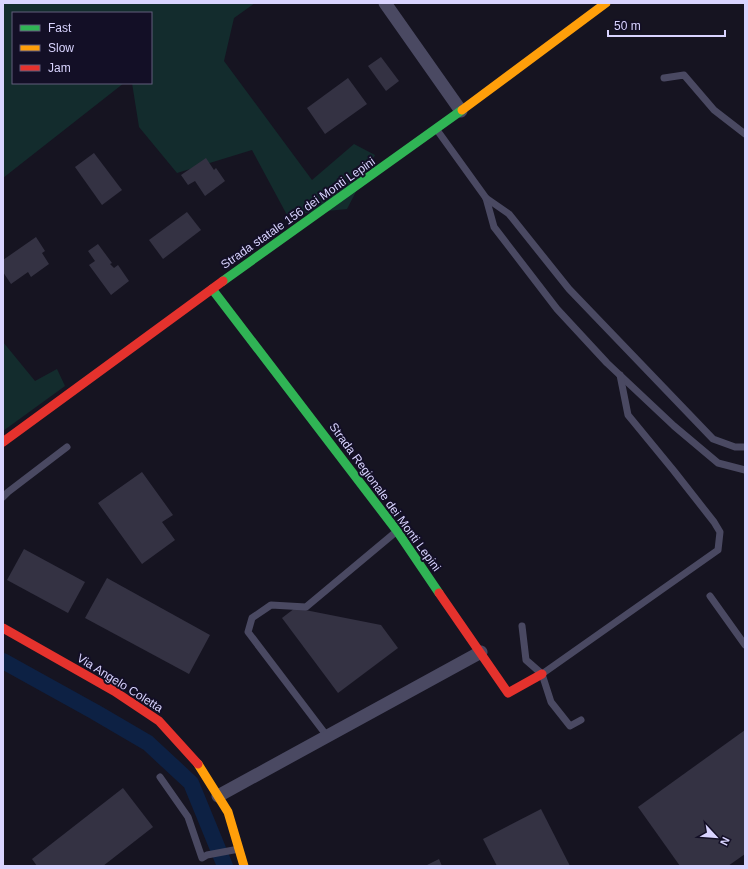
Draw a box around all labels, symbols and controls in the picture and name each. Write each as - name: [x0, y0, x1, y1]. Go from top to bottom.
- legend: [12, 12, 152, 84]
- scale bar: [608, 12, 725, 38]
- text: 50 m: [614, 19, 641, 33]
- text: Fast: [48, 21, 72, 35]
- text: Slow: [48, 41, 74, 55]
- text: Jam: [48, 61, 71, 75]
- street label: Strada statale 156 dei Monti Lepini: [218, 154, 378, 272]
- street label: Strada Regionale dei Monti Lepini: [326, 420, 444, 574]
- street label: Via Angelo Coletta: [75, 651, 166, 715]
- north arrow: [696, 817, 736, 857]
- text: N: [718, 835, 732, 848]

